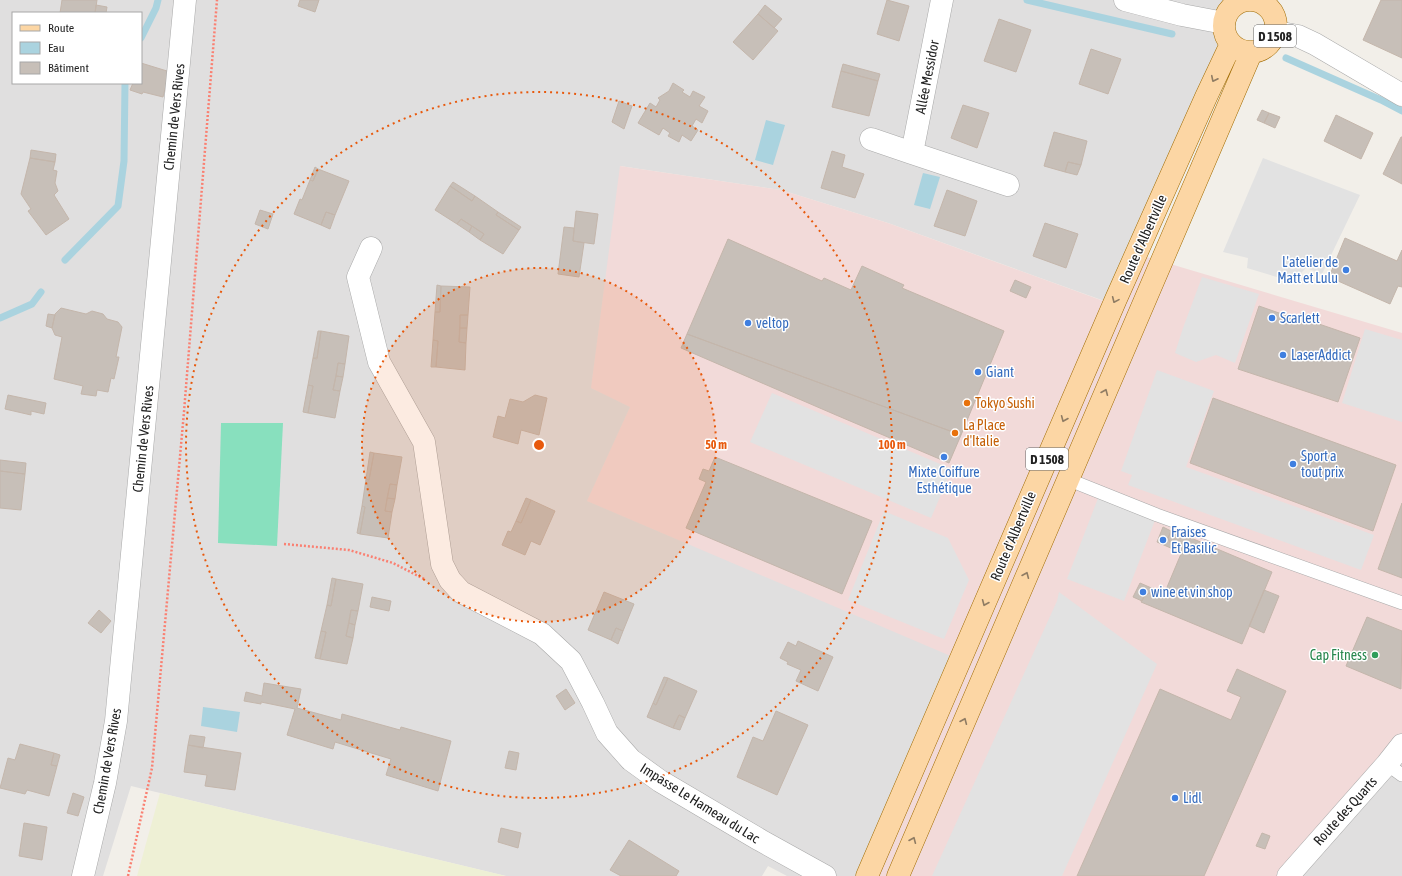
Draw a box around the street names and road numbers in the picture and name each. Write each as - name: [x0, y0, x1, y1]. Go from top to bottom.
- road number: D 1508: [1254, 25, 1296, 47]
- street label: Allée Messidor: [912, 38, 942, 115]
- street label: Chemin de Vers Rives: [160, 63, 188, 171]
- street label: Route d'Albertville: [1116, 192, 1170, 286]
- street label: Chemin de Vers Rives: [129, 385, 157, 493]
- road number: D 1508: [1026, 448, 1068, 470]
- street label: Route d'Albertville: [987, 489, 1039, 583]
- street label: Chemin de Vers Rives: [90, 707, 124, 815]
- street label: Impasse Le Hameau du Lac: [638, 760, 763, 847]
- street label: Route des Quarts: [1310, 773, 1380, 849]

